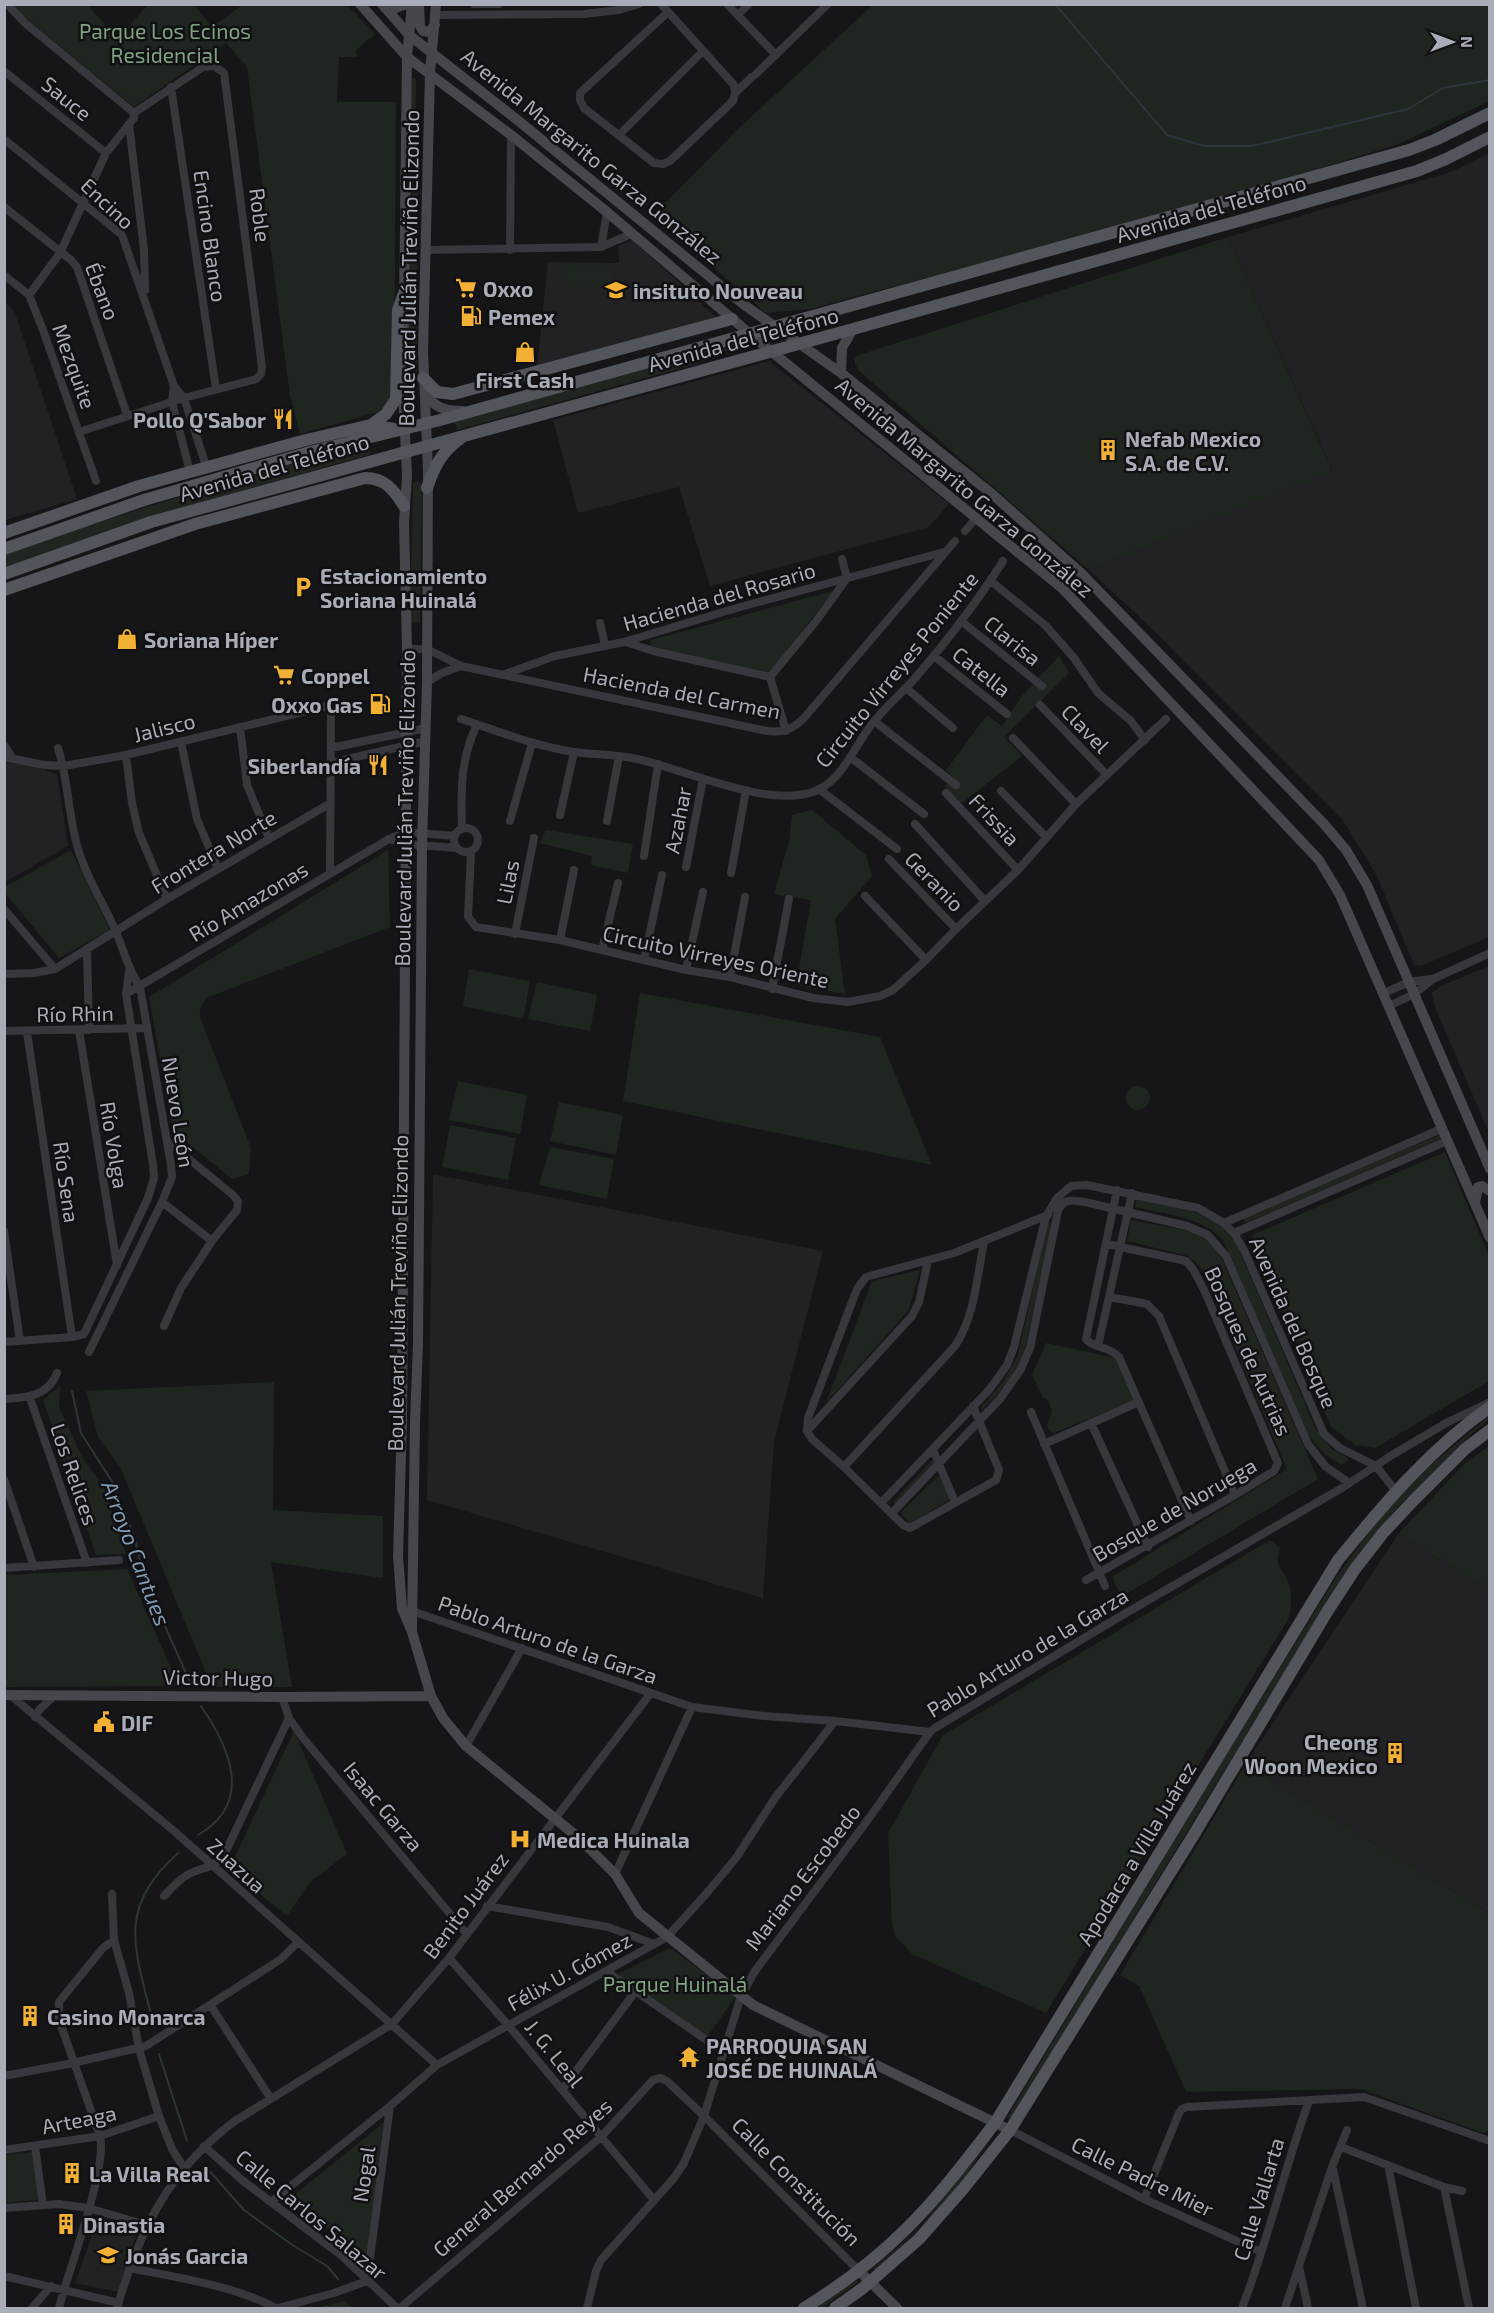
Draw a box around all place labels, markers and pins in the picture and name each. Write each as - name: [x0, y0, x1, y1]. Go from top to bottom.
- supermarket icon: Oxxo: [454, 276, 478, 300]
- place label: Oxxo: [483, 276, 533, 301]
- school or university icon: insituto Nouveau: [604, 278, 628, 302]
- place label: insituto Nouveau: [633, 278, 803, 303]
- fuel station icon: Pemex: [459, 304, 483, 328]
- place label: Pemex: [488, 304, 555, 329]
- shop icon: First Cash: [513, 340, 537, 364]
- place label: First Cash: [476, 367, 574, 392]
- place label: Pollo Q'Sabor: [133, 407, 266, 433]
- restaurant icon: Pollo Q'Sabor: [271, 407, 295, 431]
- place label: Nefab Mexico S.A. de C.V.: [1125, 426, 1261, 475]
- building icon: Nefab Mexico S.A. de C.V.: [1096, 438, 1120, 462]
- place label: Estacionamiento Soriana Huinalá: [320, 563, 487, 612]
- parking icon: Estacionamiento Soriana Huinalá: [291, 575, 315, 599]
- shop icon: Soriana Híper: [115, 627, 139, 651]
- place label: Soriana Híper: [144, 627, 278, 652]
- supermarket icon: Coppel: [272, 663, 296, 687]
- place label: Coppel: [301, 663, 370, 688]
- place label: Oxxo Gas: [271, 692, 363, 717]
- fuel station icon: Oxxo Gas: [368, 692, 392, 716]
- place label: Siberlandía: [248, 753, 361, 778]
- restaurant icon: Siberlandía: [366, 753, 390, 777]
- public building icon: DIF: [92, 1710, 116, 1734]
- place label: DIF: [121, 1710, 153, 1735]
- place label: Cheong Woon Mexico: [1244, 1729, 1378, 1778]
- building icon: Cheong Woon Mexico: [1383, 1741, 1407, 1765]
- hospital icon: Medica Huinala: [508, 1827, 532, 1851]
- place label: Medica Huinala: [537, 1827, 690, 1852]
- building icon: Casino Monarca: [18, 2004, 42, 2028]
- place label: Casino Monarca: [47, 2004, 205, 2029]
- place label: PARROQUIA SAN JOSÉ DE HUINALÁ: [706, 2033, 877, 2082]
- temple icon: PARROQUIA SAN JOSÉ DE HUINALÁ: [677, 2045, 701, 2069]
- building icon: La Villa Real: [60, 2161, 84, 2185]
- place label: La Villa Real: [89, 2161, 210, 2186]
- building icon: Dinastia: [54, 2212, 78, 2236]
- place label: Dinastia: [83, 2212, 165, 2237]
- school or university icon: Jonás Garcia: [96, 2243, 120, 2267]
- place label: Jonás Garcia: [125, 2243, 248, 2268]

